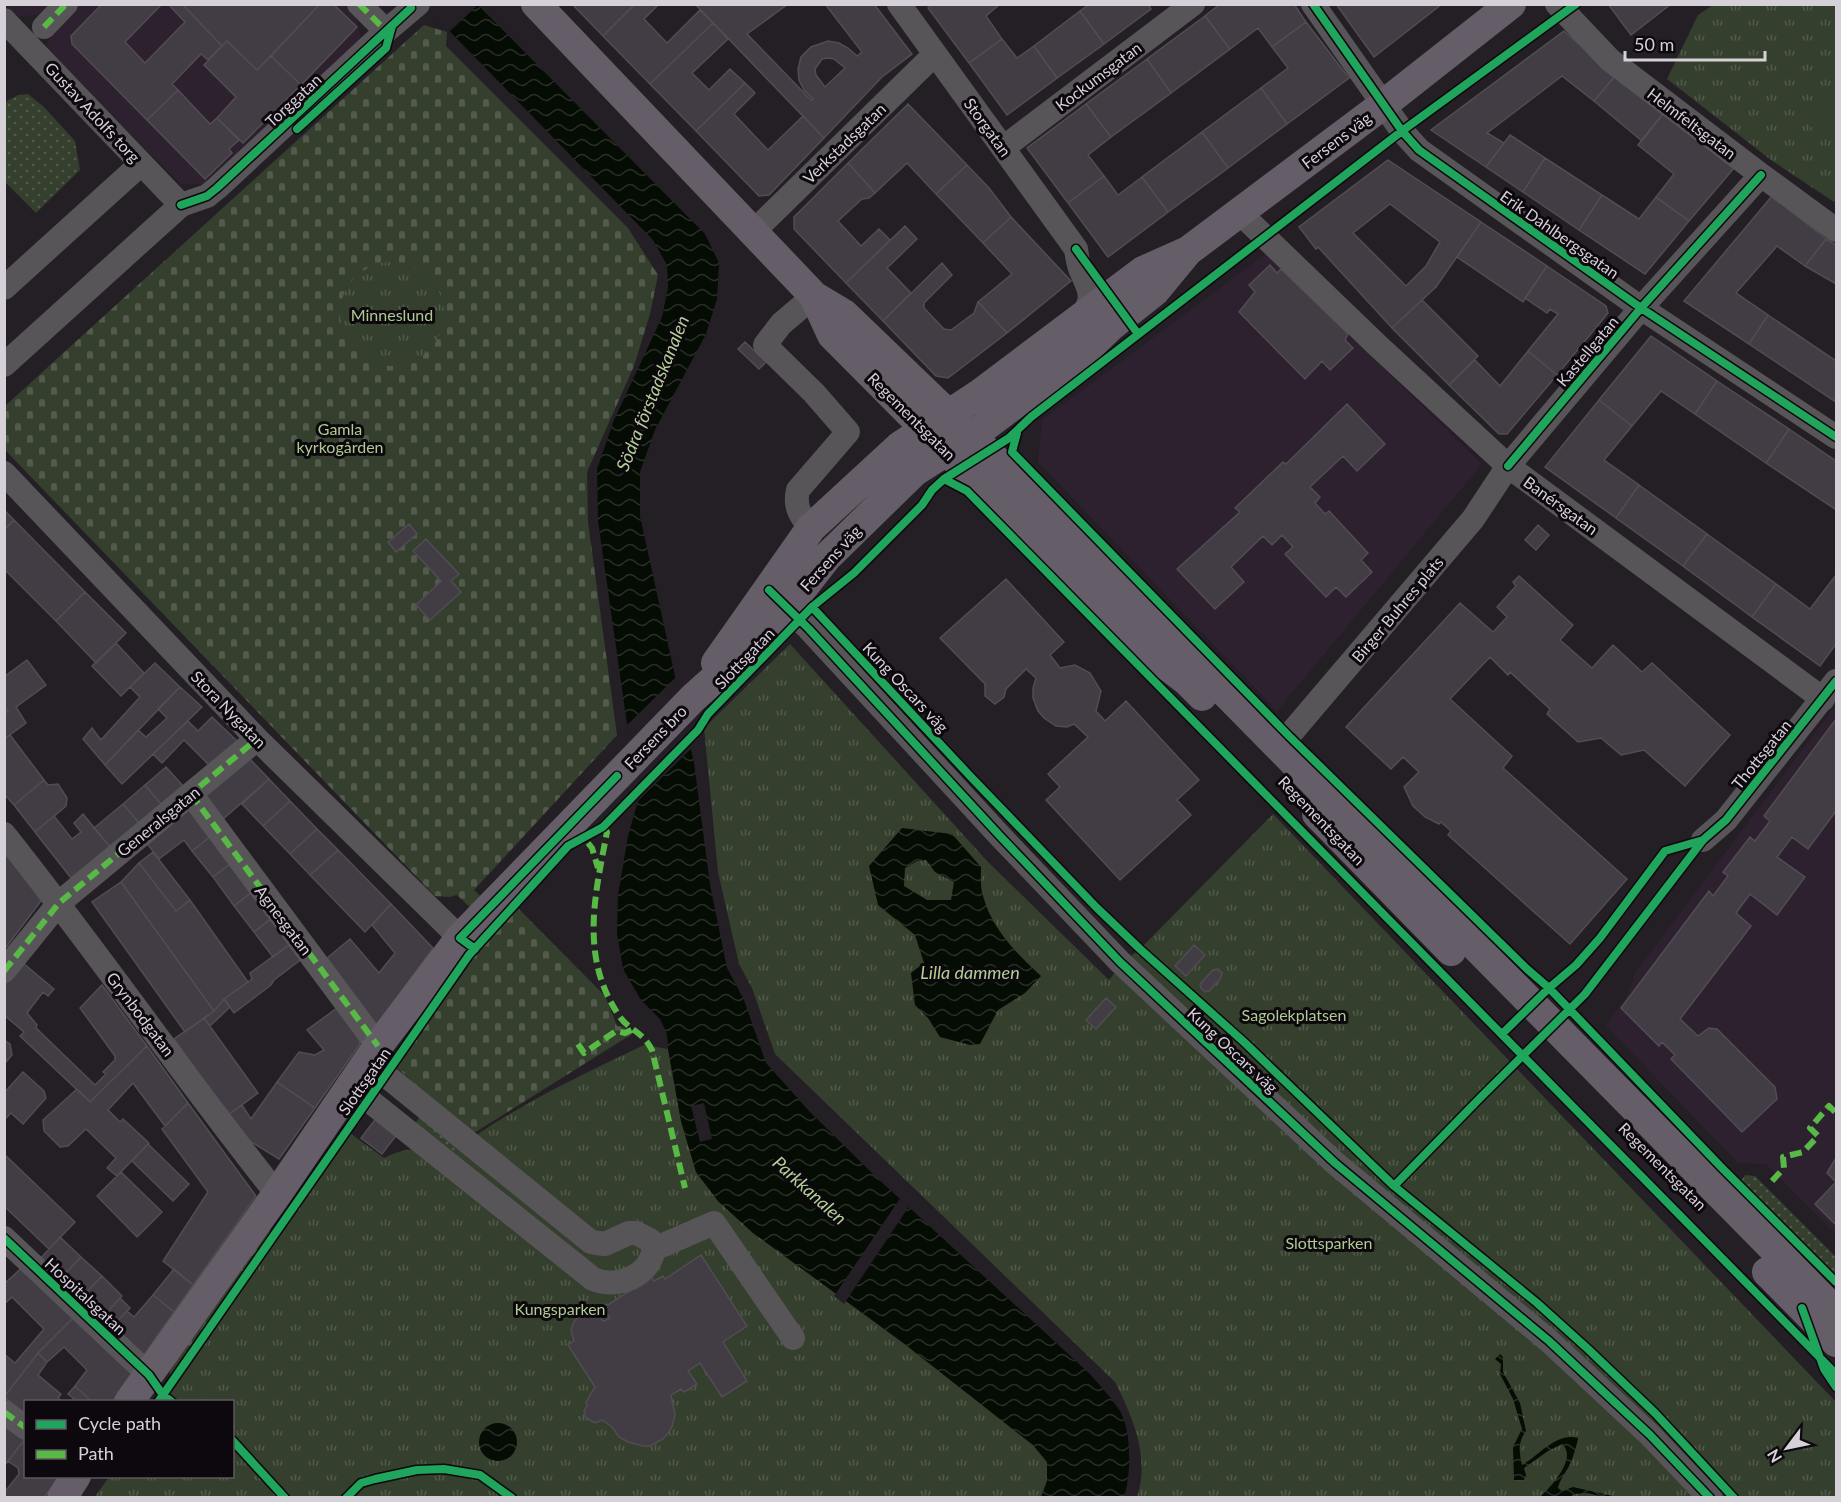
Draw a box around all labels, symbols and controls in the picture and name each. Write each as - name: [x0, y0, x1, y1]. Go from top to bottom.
- scale bar: [1625, 24, 1764, 62]
- text: 50 m: [1634, 33, 1674, 55]
- street label: Kockumsgatan: [1051, 38, 1145, 114]
- street label: Gustav Adolfs torg: [42, 58, 144, 166]
- street label: Torggatan: [261, 69, 325, 131]
- street label: Helmfeltsgatan: [1644, 83, 1740, 163]
- street label: Storgatan: [960, 94, 1016, 160]
- street label: Verkstadsgatan: [799, 99, 889, 187]
- street label: Fersens väg: [1298, 108, 1374, 172]
- street label: Erik Dahlbergsgatan: [1497, 186, 1623, 282]
- park label: Minneslund: [351, 305, 433, 324]
- water label: Södra förstadskanalen: [611, 312, 693, 474]
- street label: Kastellgatan: [1552, 312, 1622, 390]
- street label: Regementsgatan: [864, 368, 960, 464]
- park label: Gamla kyrkogården: [296, 419, 384, 456]
- street label: Banérsgatan: [1520, 472, 1602, 538]
- street label: Fersens väg: [796, 521, 864, 595]
- street label: Birger Buhres plats: [1347, 552, 1447, 666]
- street label: Slottsgatan: [710, 623, 778, 693]
- street label: Kung Oscars väg: [859, 638, 953, 736]
- street label: Stora Nygatan: [188, 667, 270, 751]
- street label: Fersens bro: [620, 701, 690, 773]
- street label: Thottsgatan: [1727, 715, 1795, 793]
- street label: Regementsgatan: [1275, 772, 1369, 868]
- street label: Generalsgatan: [113, 782, 203, 860]
- street label: Agnesgatan: [252, 881, 316, 959]
- water label: Lilla dammen: [920, 961, 1020, 983]
- street label: Grynbodgatan: [103, 968, 179, 1060]
- street label: Kung Oscars väg: [1184, 1003, 1282, 1097]
- park label: Sagolekplatsen: [1242, 1005, 1346, 1024]
- street label: Slottsgatan: [334, 1044, 394, 1118]
- street label: Regementsgatan: [1615, 1118, 1711, 1214]
- water label: Parkkanalen: [769, 1151, 851, 1229]
- park label: Slottsparken: [1286, 1233, 1372, 1252]
- street label: Hospitalsgatan: [42, 1254, 130, 1338]
- park label: Kungsparken: [514, 1299, 606, 1318]
- legend: [24, 1400, 234, 1478]
- text: Cycle path: [78, 1412, 161, 1434]
- north arrow: [1757, 1418, 1817, 1478]
- text: Path: [78, 1442, 114, 1464]
- text: N: [1763, 1446, 1785, 1466]

